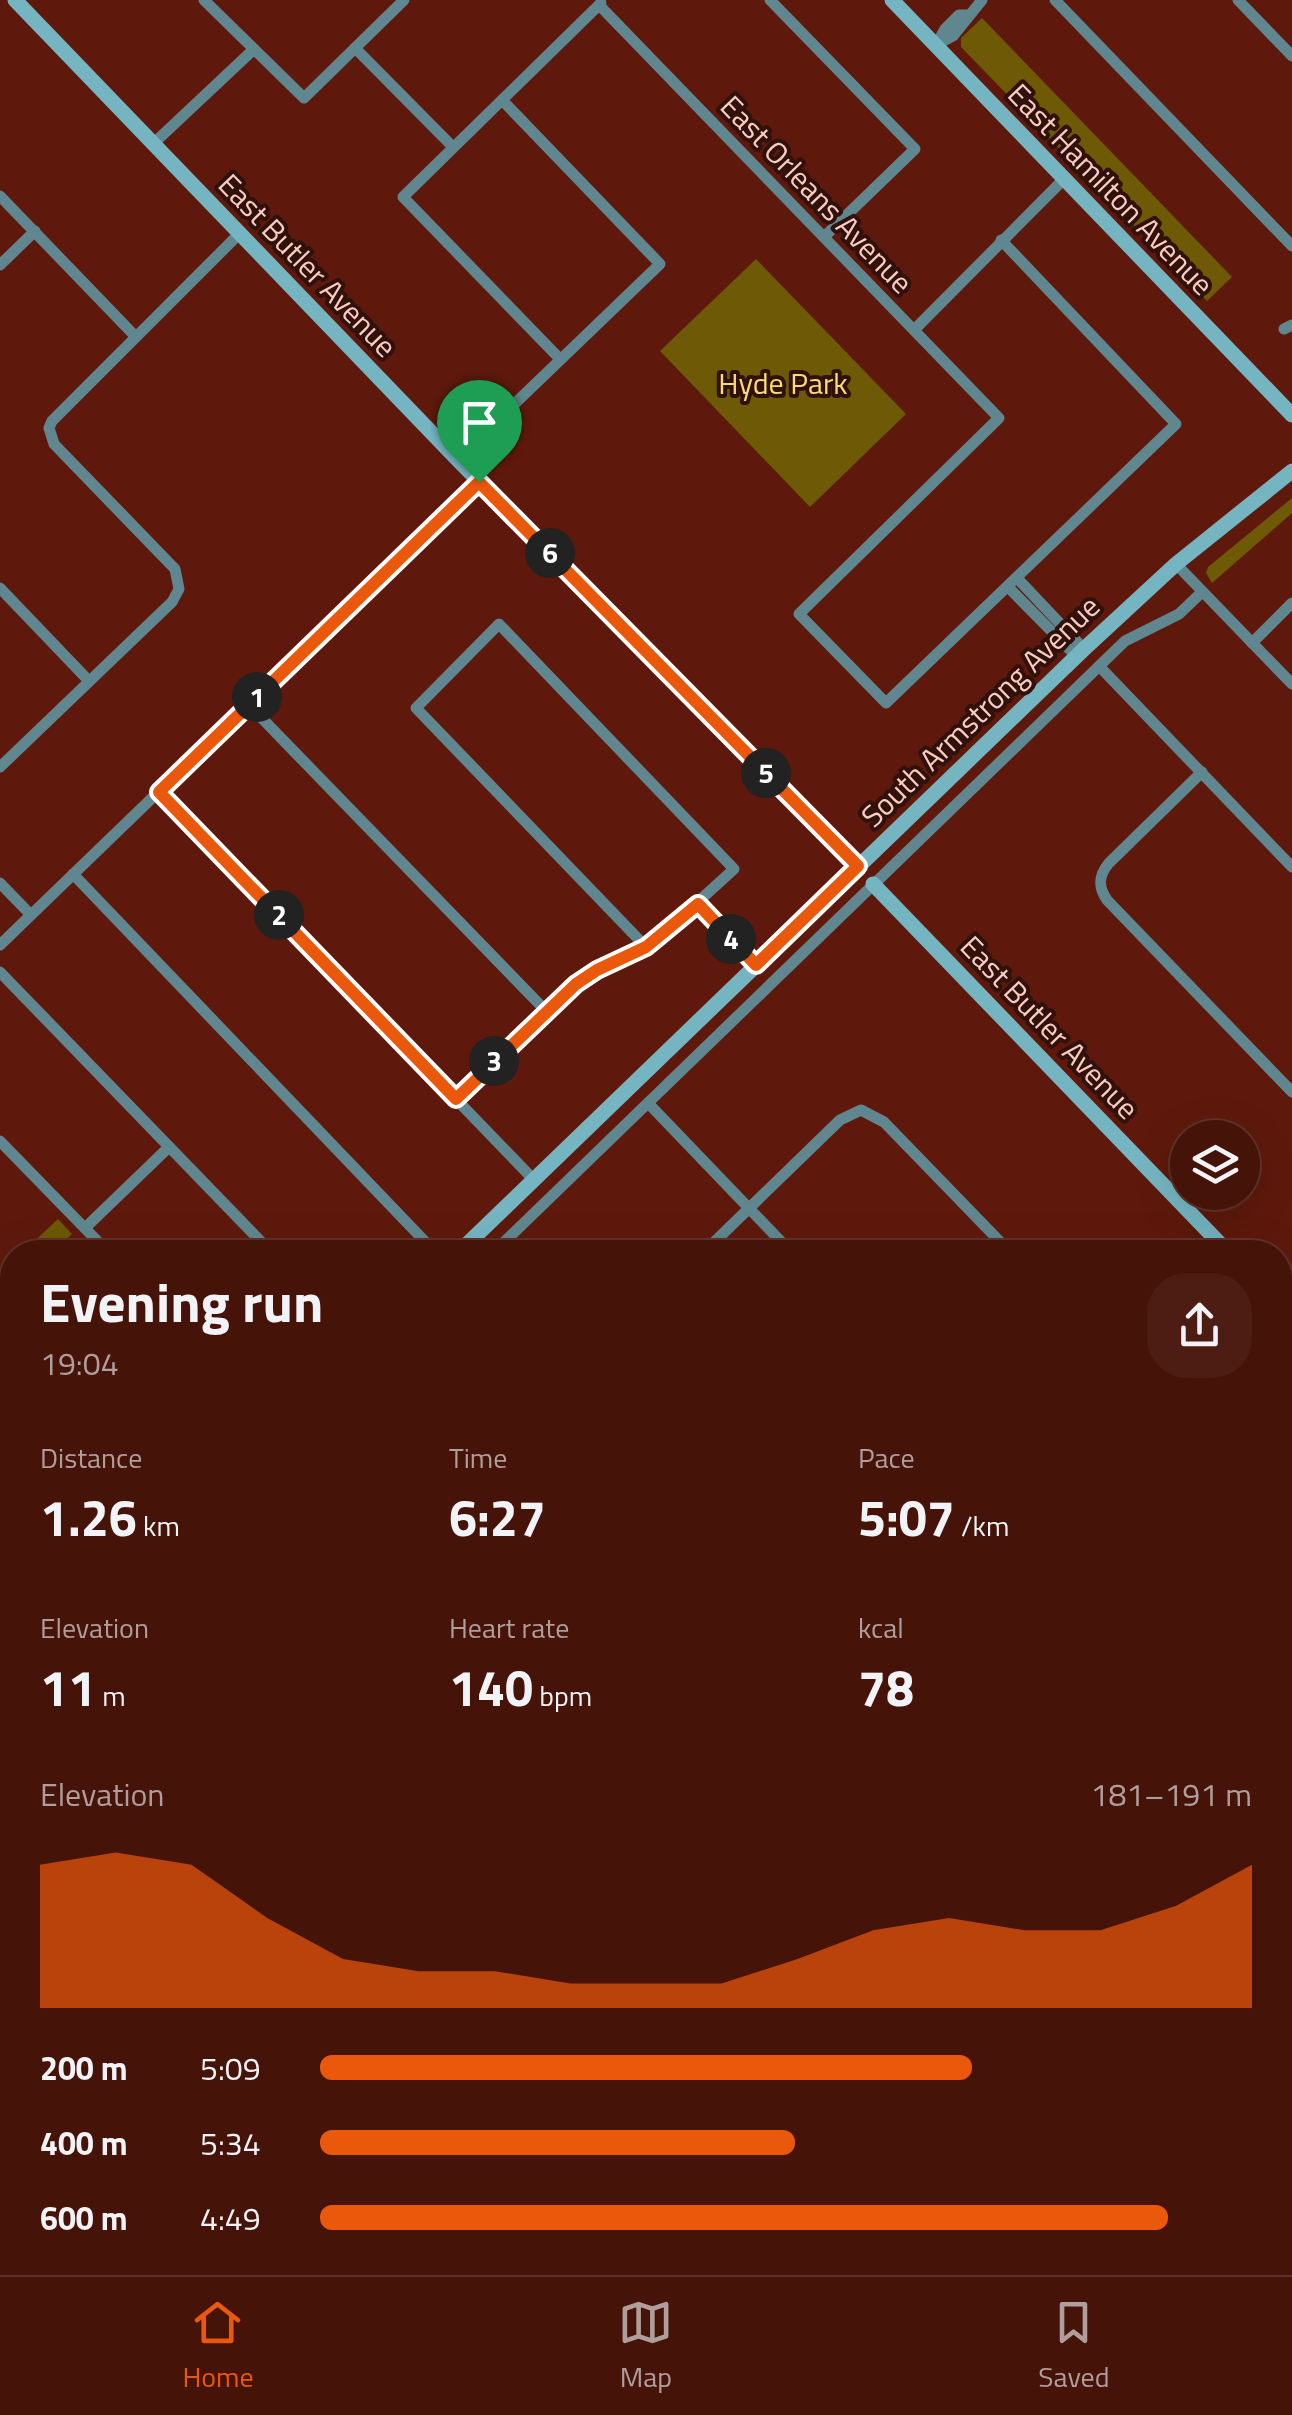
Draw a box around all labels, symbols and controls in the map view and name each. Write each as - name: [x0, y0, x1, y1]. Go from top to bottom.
- street label: East Hamilton Avenue: [997, 73, 1225, 305]
- street label: East Orleans Avenue: [710, 84, 924, 304]
- street label: East Butler Avenue: [208, 163, 408, 367]
- park label: Hyde Park: [718, 360, 848, 406]
- pin: [437, 380, 522, 483]
- icon: arrive: [452, 395, 507, 450]
- pin: 6: [525, 528, 575, 578]
- text: 6: [542, 531, 558, 574]
- street label: South Armstrong Avenue: [850, 584, 1110, 838]
- pin: 1: [232, 672, 282, 722]
- text: 1: [249, 675, 265, 718]
- pin: 5: [741, 748, 791, 798]
- text: 5: [758, 751, 774, 794]
- pin: 2: [254, 890, 304, 940]
- text: 2: [271, 893, 287, 936]
- pin: 4: [706, 914, 756, 964]
- text: 4: [723, 917, 739, 960]
- street label: East Butler Avenue: [950, 925, 1150, 1129]
- pin: 3: [469, 1036, 519, 1086]
- text: 3: [486, 1039, 502, 1082]
- map controls: [1170, 1120, 1260, 1210]
- button: layers: [1170, 1120, 1260, 1210]
- text: Evening run: [40, 1260, 323, 1343]
- button: share: [1147, 1273, 1252, 1378]
- text: 19:04: [40, 1339, 119, 1387]
- text: Distance: [40, 1436, 142, 1479]
- text: Time: [449, 1436, 507, 1479]
- text: Pace: [858, 1436, 915, 1479]
- text: 1.26: [40, 1479, 137, 1555]
- text: 6:27: [449, 1479, 546, 1555]
- text: 5:07: [858, 1479, 955, 1555]
- text: km: [137, 1504, 180, 1547]
- text: /km: [955, 1504, 1009, 1547]
- text: Elevation: [40, 1606, 149, 1649]
- text: Heart rate: [449, 1606, 569, 1649]
- text: kcal: [858, 1606, 904, 1649]
- text: 11: [40, 1649, 96, 1725]
- text: 140: [449, 1649, 533, 1725]
- text: 78: [858, 1649, 914, 1725]
- text: m: [96, 1674, 126, 1717]
- text: bpm: [533, 1674, 592, 1717]
- text: Elevation: [40, 1770, 164, 1818]
- text: 181–191 m: [1090, 1770, 1252, 1818]
- text: 200 m: [40, 2044, 128, 2092]
- text: 5:09: [200, 2044, 261, 2092]
- text: 400 m: [40, 2119, 128, 2167]
- text: 5:34: [200, 2119, 261, 2167]
- text: 600 m: [40, 2194, 128, 2242]
- text: 4:49: [200, 2194, 261, 2242]
- tab: Home: [182, 2295, 254, 2398]
- tab: Map: [618, 2295, 673, 2398]
- tab: Saved: [1038, 2295, 1110, 2398]

